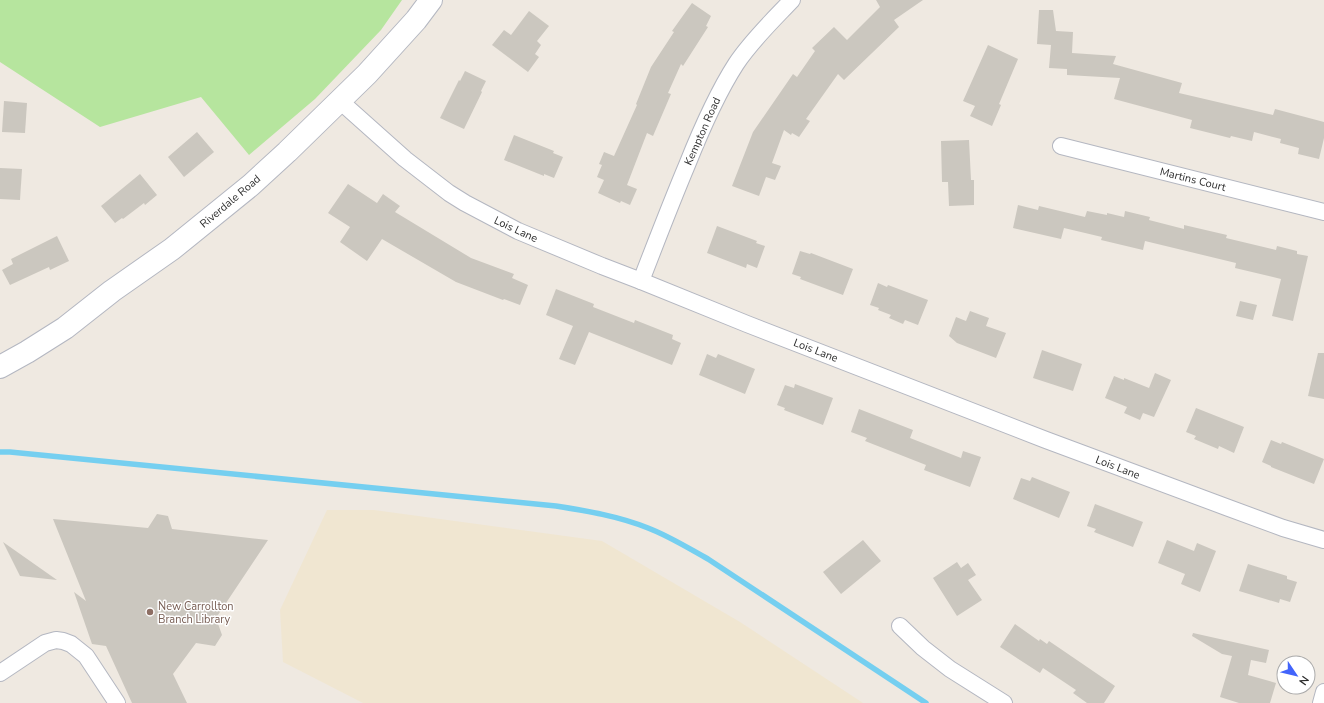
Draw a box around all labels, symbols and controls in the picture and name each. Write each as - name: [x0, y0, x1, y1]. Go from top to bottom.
- street label: Kempton Road: [681, 95, 724, 168]
- street label: Martins Court: [1158, 164, 1228, 195]
- street label: Riverdale Road: [197, 172, 264, 231]
- street label: Lois Lane: [491, 213, 540, 246]
- street label: Lois Lane: [791, 335, 840, 366]
- street label: Lois Lane: [1093, 452, 1142, 483]
- place label: New Carrollton Branch Library: [158, 599, 234, 627]
- marker: New Carrollton Branch Library: [145, 607, 155, 617]
- north arrow: [1276, 655, 1316, 695]
- text: N: [1295, 673, 1312, 688]

